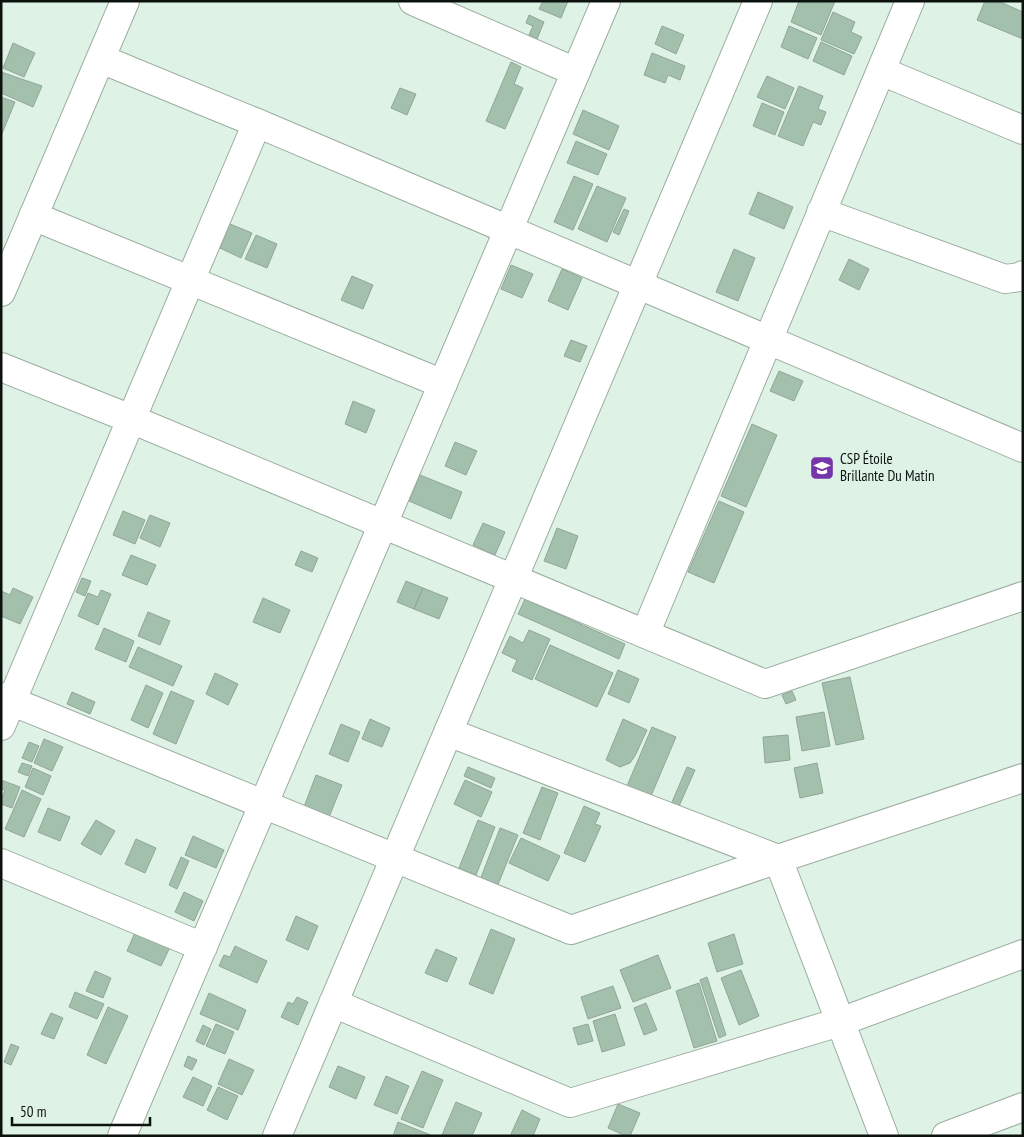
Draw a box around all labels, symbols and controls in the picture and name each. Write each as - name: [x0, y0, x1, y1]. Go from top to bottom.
- place label: CSP Étoile Brillante Du Matin: [840, 449, 934, 485]
- school or university icon: CSP Étoile Brillante Du Matin: [809, 455, 835, 481]
- scale bar: [12, 1094, 150, 1126]
- text: 50 m: [20, 1102, 46, 1121]

